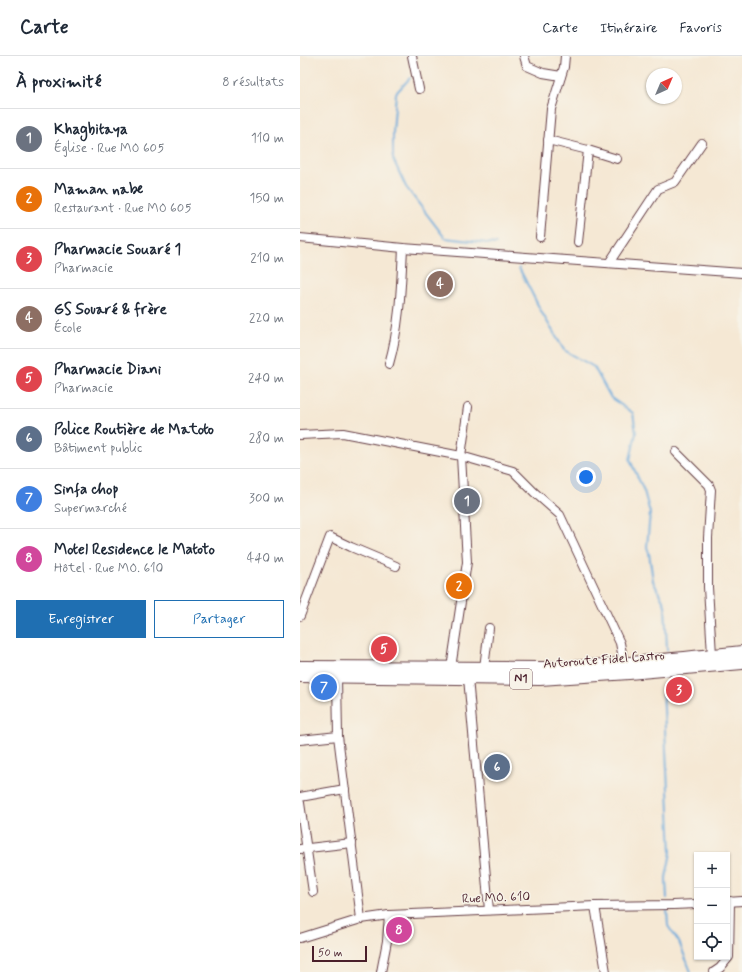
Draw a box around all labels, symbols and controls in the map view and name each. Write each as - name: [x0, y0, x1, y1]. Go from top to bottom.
- text: Carte: [20, 15, 69, 40]
- text: Carte: [542, 19, 578, 37]
- text: Itinéraire: [600, 19, 657, 37]
- text: Favoris: [679, 19, 722, 37]
- north arrow: [646, 68, 682, 104]
- text: À proximité: [16, 71, 101, 93]
- text: 8 résultats: [222, 74, 284, 91]
- text: Khagbitaya: [54, 120, 128, 140]
- text: 1: [26, 130, 32, 147]
- text: 110 m: [251, 130, 284, 147]
- text: Église · Rue MO 605: [54, 140, 164, 157]
- text: Maman nabe: [54, 180, 143, 200]
- text: 2: [26, 190, 32, 207]
- text: 150 m: [250, 190, 284, 207]
- text: Restaurant · Rue MO 605: [54, 200, 191, 217]
- text: Pharmacie Souaré 1: [54, 240, 181, 260]
- text: 3: [26, 250, 32, 267]
- text: 210 m: [250, 250, 284, 267]
- text: Pharmacie: [54, 260, 113, 277]
- pin: 4: [427, 269, 453, 299]
- text: GS Souaré & frère: [54, 300, 167, 320]
- text: 4: [25, 310, 33, 327]
- text: 220 m: [249, 310, 284, 327]
- text: École: [54, 320, 82, 337]
- text: Pharmacie Diani: [54, 360, 161, 380]
- text: 5: [25, 370, 33, 387]
- text: 240 m: [248, 370, 284, 387]
- text: Pharmacie: [54, 380, 113, 397]
- text: Police Routière de Matoto: [54, 420, 214, 440]
- text: 6: [26, 430, 32, 447]
- text: 280 m: [249, 430, 284, 447]
- text: Bâtiment public: [54, 440, 142, 457]
- your location: [576, 467, 596, 487]
- text: Sinfa chop: [54, 480, 119, 500]
- pin: 1: [454, 486, 480, 516]
- text: 7: [25, 490, 33, 507]
- text: 300 m: [249, 490, 284, 507]
- text: Supermarché: [54, 500, 127, 517]
- text: Motel Residence le Matoto: [54, 540, 215, 560]
- text: 8: [25, 550, 33, 567]
- text: 440 m: [247, 550, 284, 567]
- text: Hôtel · Rue MO. 610: [54, 560, 163, 577]
- pin: 2: [446, 571, 472, 601]
- button: Enregistrer: [16, 600, 146, 638]
- button: Partager: [154, 600, 284, 638]
- pin: 5: [371, 634, 397, 664]
- street label: Autoroute Fidel Castro: [543, 647, 665, 673]
- road number: N1: [510, 669, 532, 689]
- pin: 7: [311, 672, 337, 702]
- pin: 3: [666, 675, 692, 705]
- pin: 6: [484, 752, 510, 782]
- map controls: [694, 852, 730, 960]
- button: +: [694, 852, 730, 888]
- street label: Rue MO. 610: [461, 888, 531, 908]
- button: −: [694, 888, 730, 924]
- pin: 8: [386, 915, 412, 945]
- button: locate: [694, 924, 730, 960]
- scale bar: [312, 944, 367, 963]
- text: 50 m: [318, 946, 343, 960]

